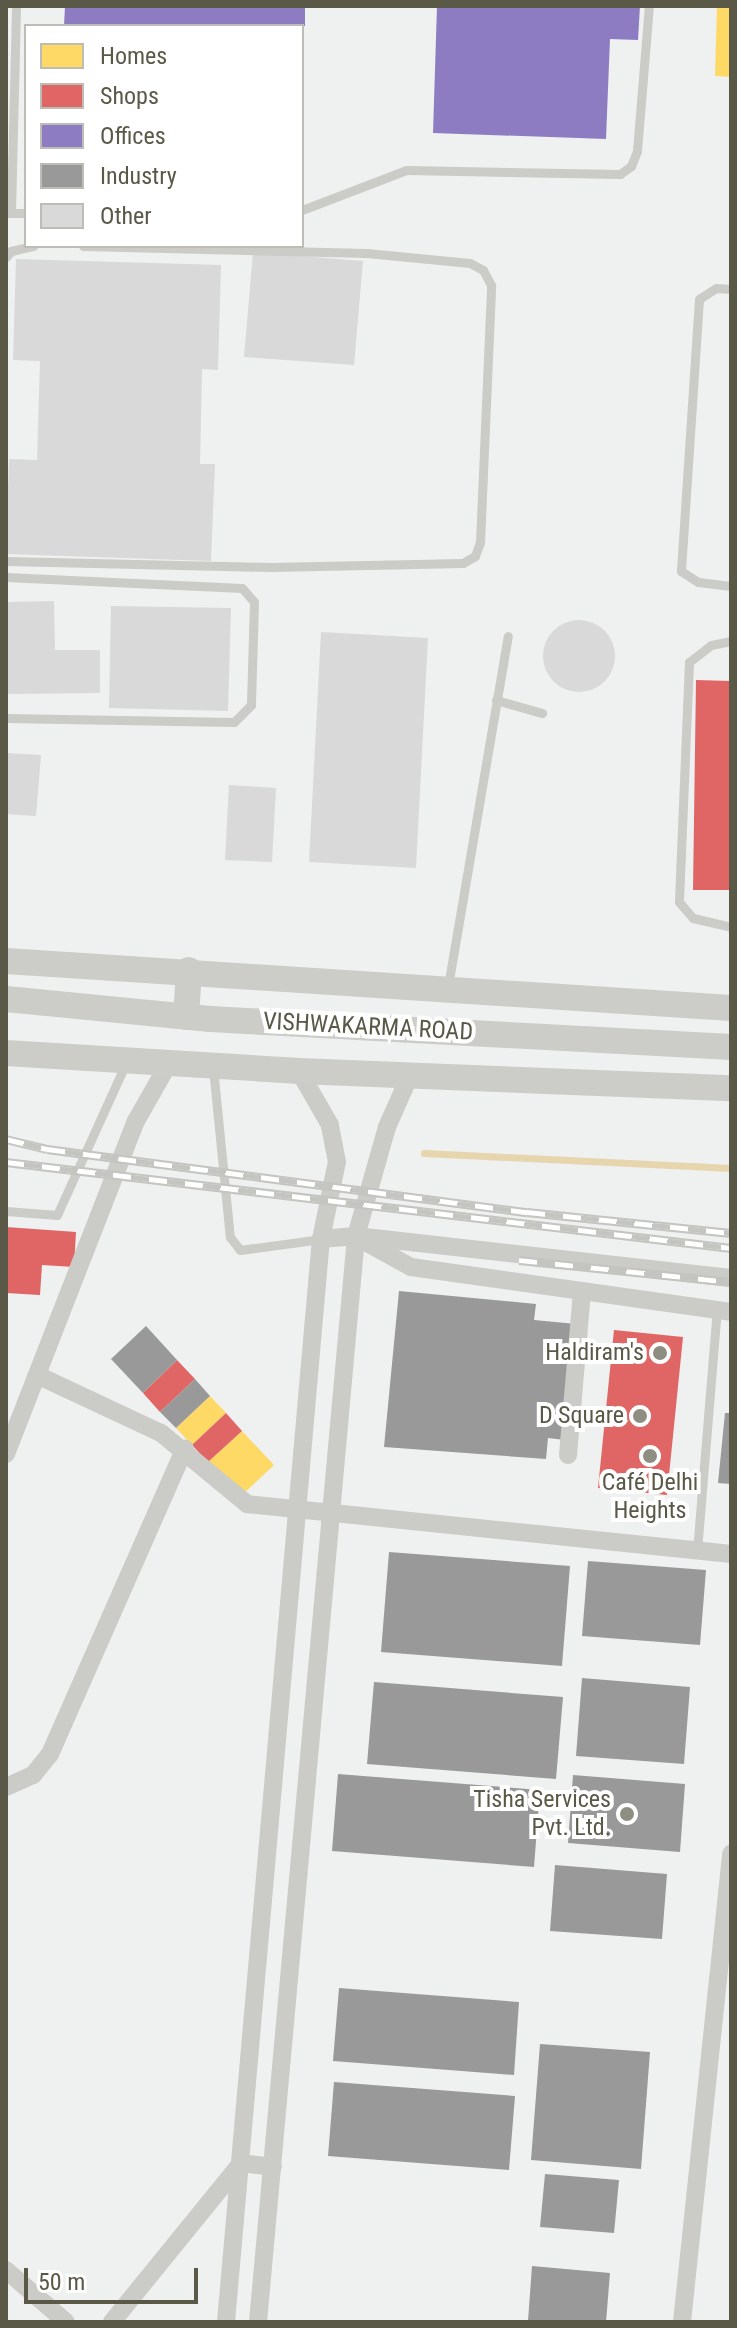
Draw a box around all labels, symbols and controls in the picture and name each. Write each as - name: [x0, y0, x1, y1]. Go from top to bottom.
- legend: [24, 24, 304, 248]
- text: Homes: [100, 42, 167, 70]
- text: Shops: [100, 82, 159, 110]
- text: Offices: [100, 122, 166, 150]
- text: Industry: [100, 162, 177, 190]
- text: Other: [100, 202, 152, 230]
- street label: VISHWAKARMA ROAD: [262, 1007, 474, 1047]
- place label: Haldiram's: [545, 1339, 644, 1367]
- marker: Haldiram's: [651, 1344, 669, 1362]
- place label: D Square: [539, 1402, 624, 1430]
- marker: D Square: [631, 1407, 649, 1425]
- marker: Café Delhi Heights: [641, 1447, 659, 1465]
- place label: Café Delhi Heights: [602, 1469, 698, 1525]
- place label: Tisha Services Pvt. Ltd.: [473, 1786, 611, 1842]
- marker: Tisha Services Pvt. Ltd.: [618, 1805, 636, 1823]
- scale bar: [28, 2252, 202, 2302]
- text: 50 m: [38, 2268, 85, 2296]

